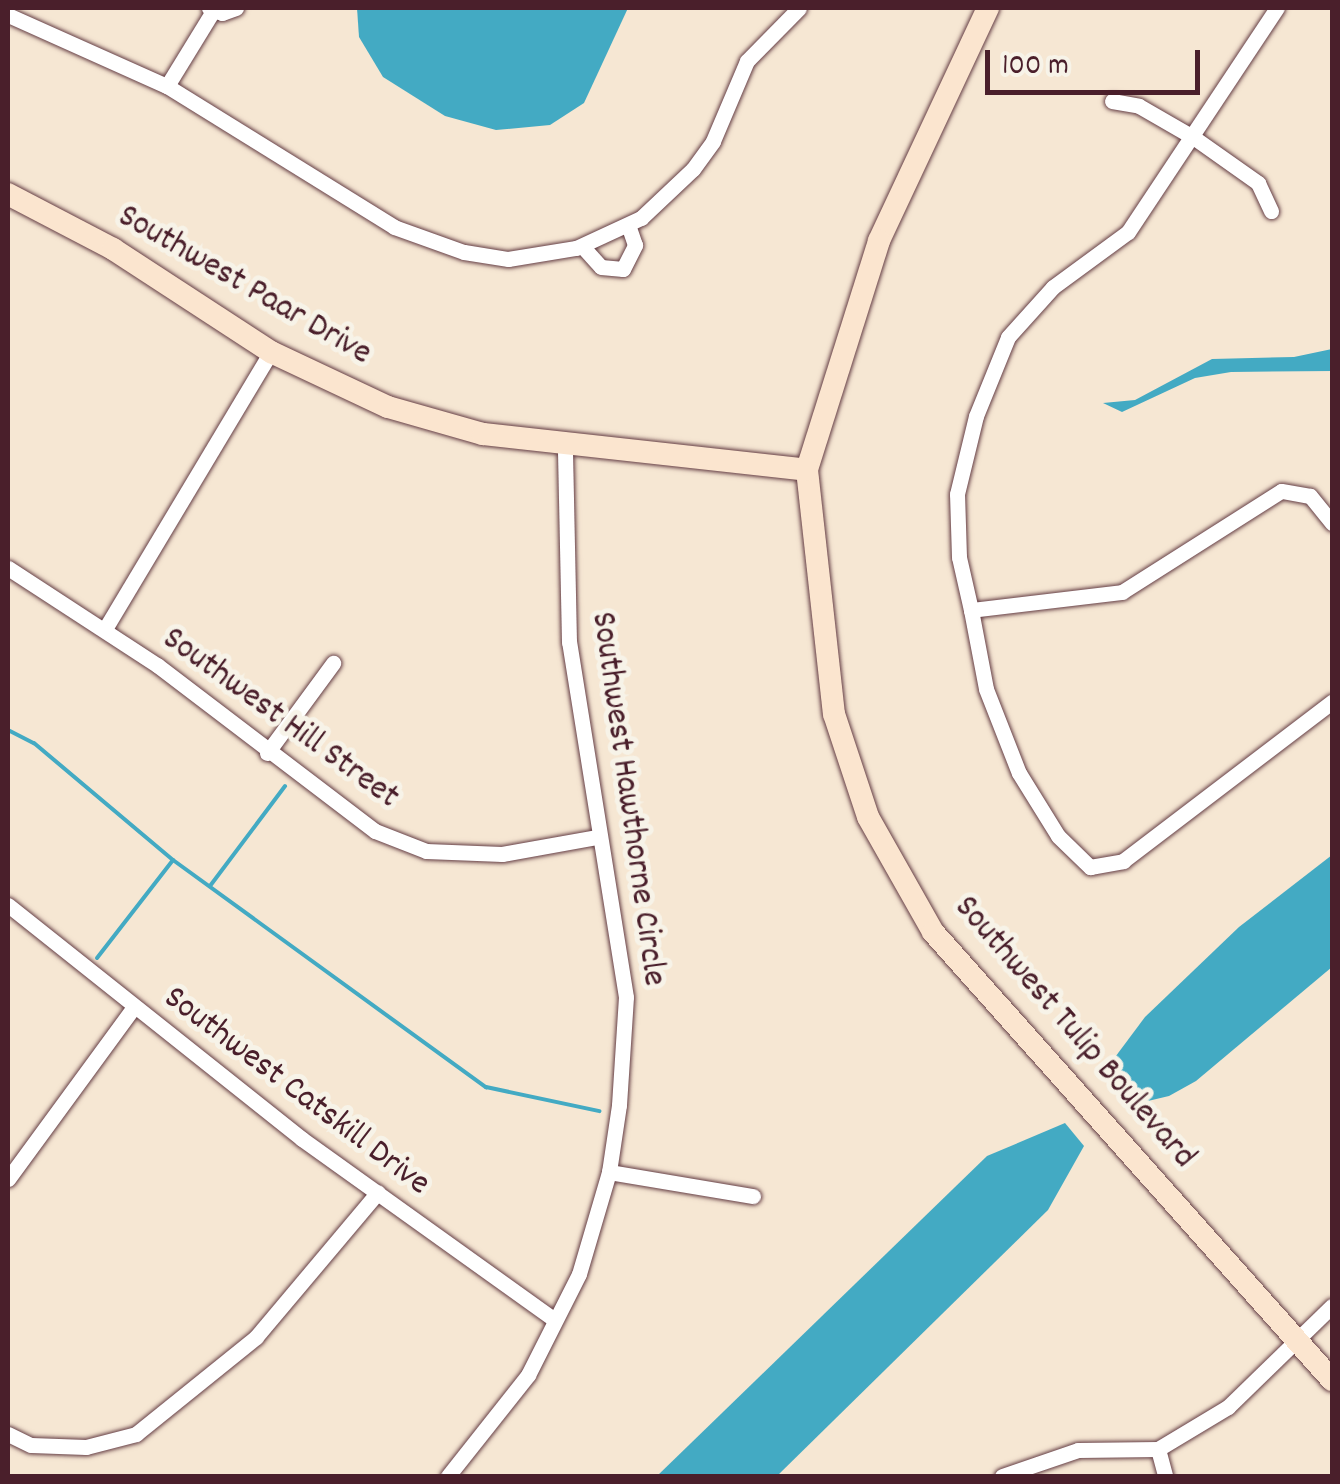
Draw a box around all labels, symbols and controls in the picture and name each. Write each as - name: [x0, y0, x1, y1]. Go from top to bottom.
- scale bar: [990, 30, 1205, 92]
- text: 100 m: [1002, 46, 1069, 89]
- street label: Southwest Paar Drive: [110, 196, 378, 376]
- street label: Southwest Hawthorne Circle: [580, 609, 674, 989]
- street label: Southwest Hill Street: [153, 619, 407, 819]
- street label: Southwest Tulip Boulevard: [944, 888, 1204, 1178]
- street label: Southwest Catskill Drive: [154, 978, 438, 1206]

